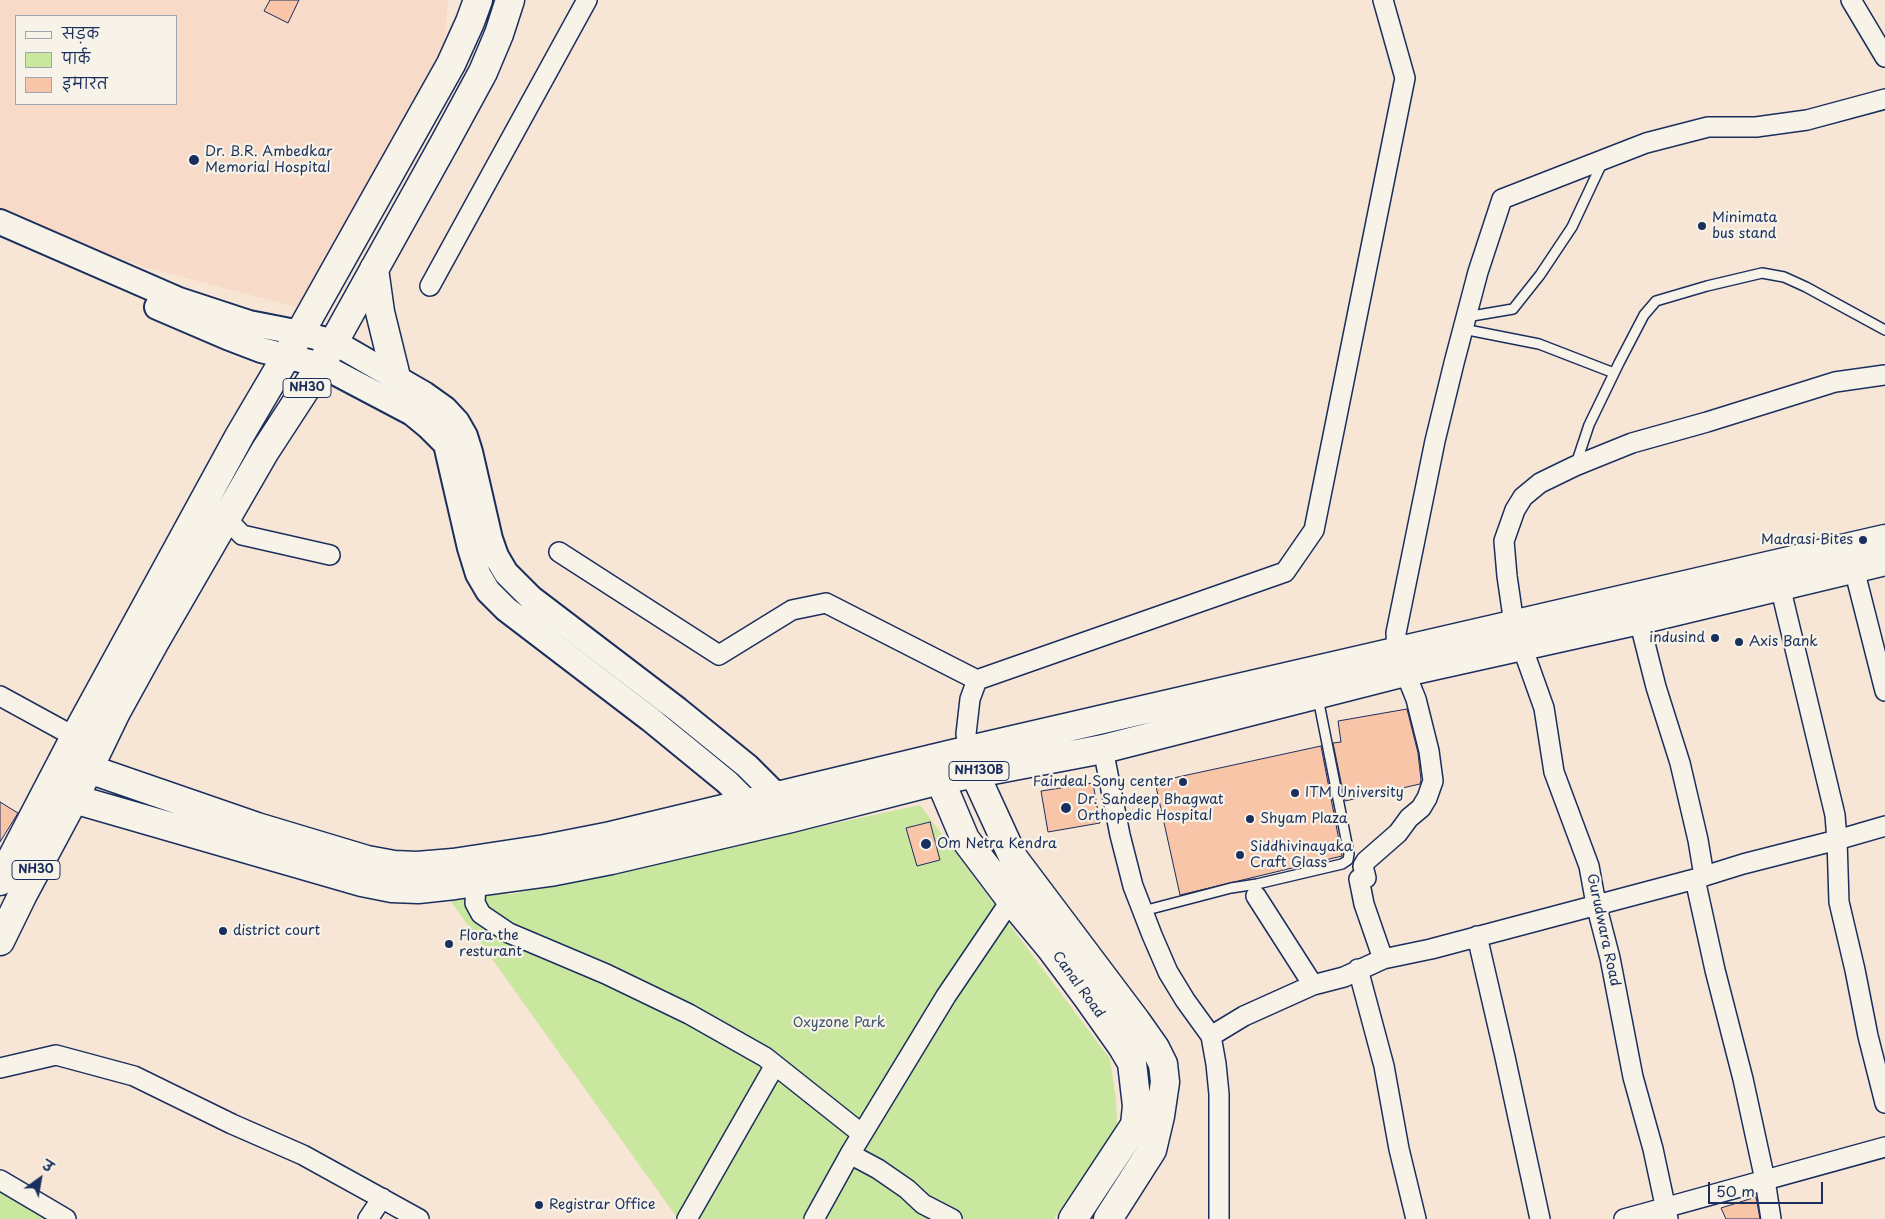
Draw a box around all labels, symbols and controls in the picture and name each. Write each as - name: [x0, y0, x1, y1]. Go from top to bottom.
- legend: [15, 15, 178, 105]
- text: सड़क: [62, 21, 99, 44]
- text: पार्क: [62, 46, 90, 69]
- text: इमारत: [62, 71, 108, 94]
- place label: Dr. B.R. Ambedkar Memorial Hospital: [205, 144, 332, 176]
- marker: Dr. B.R. Ambedkar Memorial Hospital: [187, 153, 201, 167]
- place label: Minimata bus stand: [1712, 210, 1777, 242]
- marker: Minimata bus stand: [1696, 220, 1708, 232]
- road number: NH30: [283, 378, 331, 398]
- place label: Madrasi Bites: [1761, 532, 1853, 548]
- marker: Madrasi Bites: [1857, 534, 1869, 546]
- place label: indusind: [1649, 630, 1705, 646]
- marker: indusind: [1709, 632, 1721, 644]
- place label: Axis Bank: [1749, 634, 1818, 650]
- marker: Axis Bank: [1733, 636, 1745, 648]
- road number: NH130B: [949, 761, 1009, 780]
- place label: Fairdeal Sony center: [1033, 774, 1173, 790]
- marker: Fairdeal Sony center: [1177, 776, 1189, 788]
- place label: ITM University: [1305, 785, 1404, 801]
- marker: ITM University: [1289, 787, 1301, 799]
- place label: Dr. Sandeep Bhagwat Orthopedic Hospital: [1077, 792, 1224, 824]
- marker: Dr. Sandeep Bhagwat Orthopedic Hospital: [1059, 801, 1073, 815]
- place label: Shyam Plaza: [1260, 811, 1348, 827]
- marker: Shyam Plaza: [1244, 813, 1256, 825]
- place label: Om Netra Kendra: [937, 836, 1057, 852]
- marker: Om Netra Kendra: [919, 837, 933, 851]
- place label: Siddhivinayaka Craft Glass: [1250, 839, 1353, 872]
- marker: Siddhivinayaka Craft Glass: [1234, 849, 1246, 861]
- road number: NH30: [12, 860, 60, 880]
- street label: Gurudwara Road: [1583, 872, 1623, 988]
- place label: district court: [233, 923, 320, 939]
- marker: district court: [217, 925, 229, 937]
- place label: Flora the resturant: [459, 928, 522, 960]
- marker: Flora the resturant: [443, 938, 455, 950]
- street label: Canal Road: [1048, 948, 1108, 1022]
- park label: Oxyzone Park: [793, 1015, 885, 1031]
- north arrow: [15, 1154, 65, 1204]
- text: उ: [39, 1154, 58, 1177]
- scale bar: [1710, 1172, 1825, 1204]
- text: 50 m: [1716, 1179, 1755, 1202]
- place label: Registrar Office: [549, 1197, 655, 1213]
- marker: Registrar Office: [533, 1199, 545, 1211]

